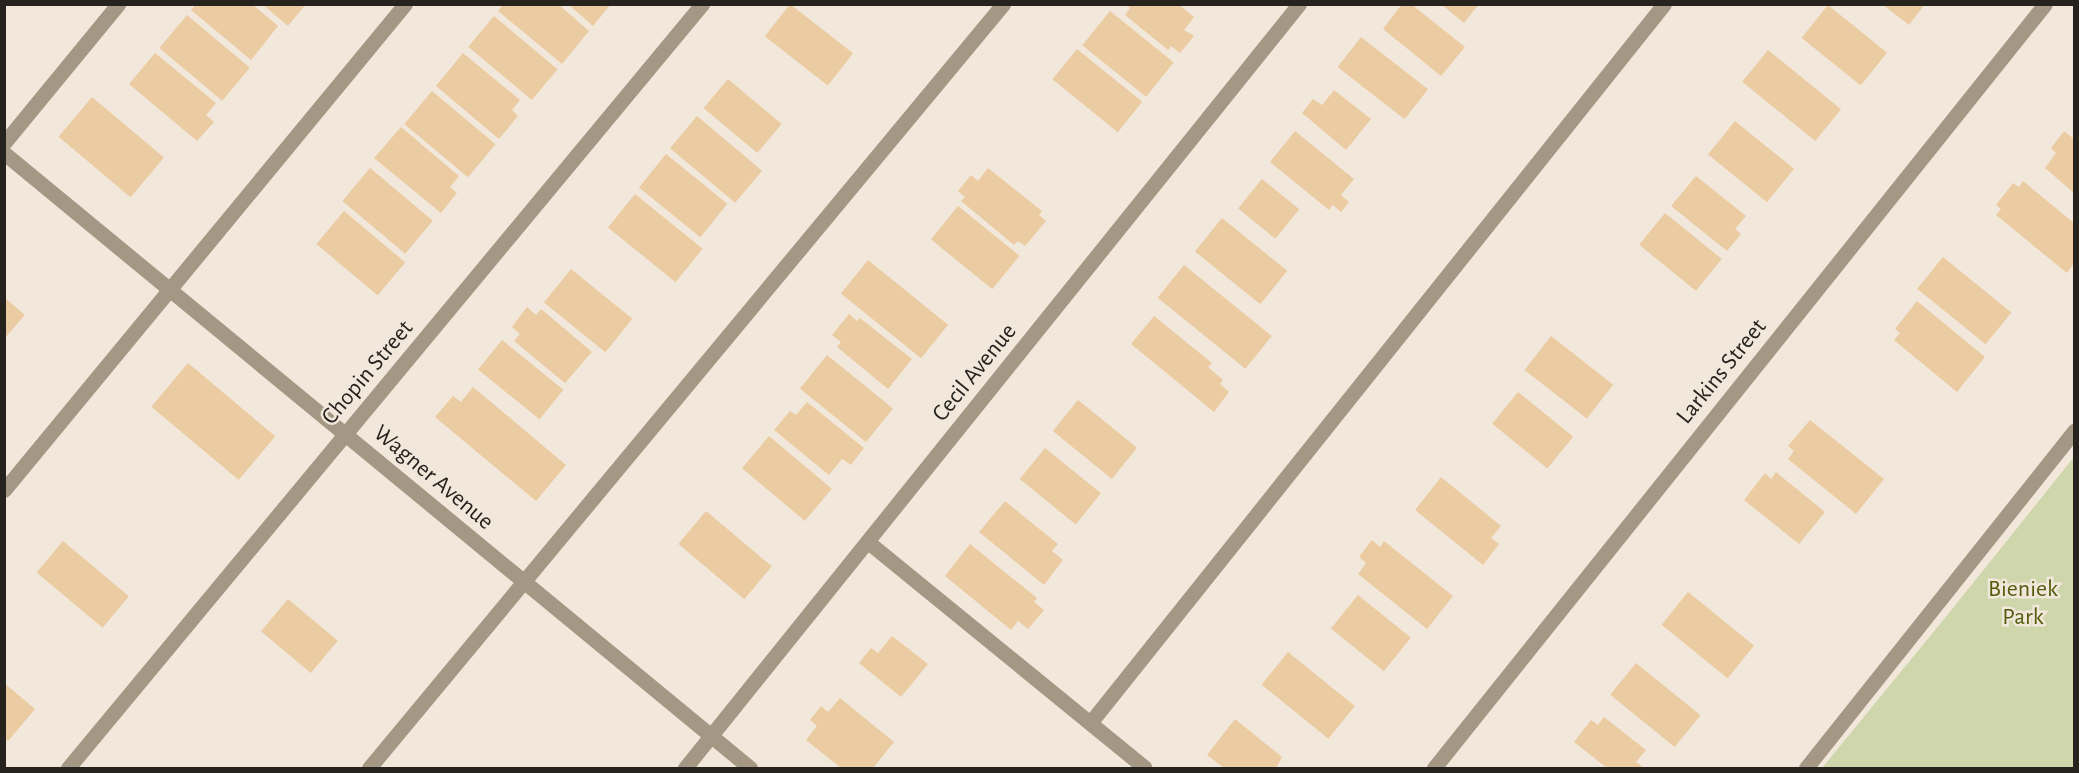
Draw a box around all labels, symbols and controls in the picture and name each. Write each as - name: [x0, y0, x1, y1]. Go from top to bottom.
- street label: Larkins Street: [1671, 314, 1773, 430]
- street label: Chopin Street: [316, 315, 420, 431]
- street label: Cecil Avenue: [927, 318, 1023, 428]
- street label: Wagner Avenue: [367, 419, 499, 537]
- park label: Bieniek Park: [1988, 576, 2058, 632]

